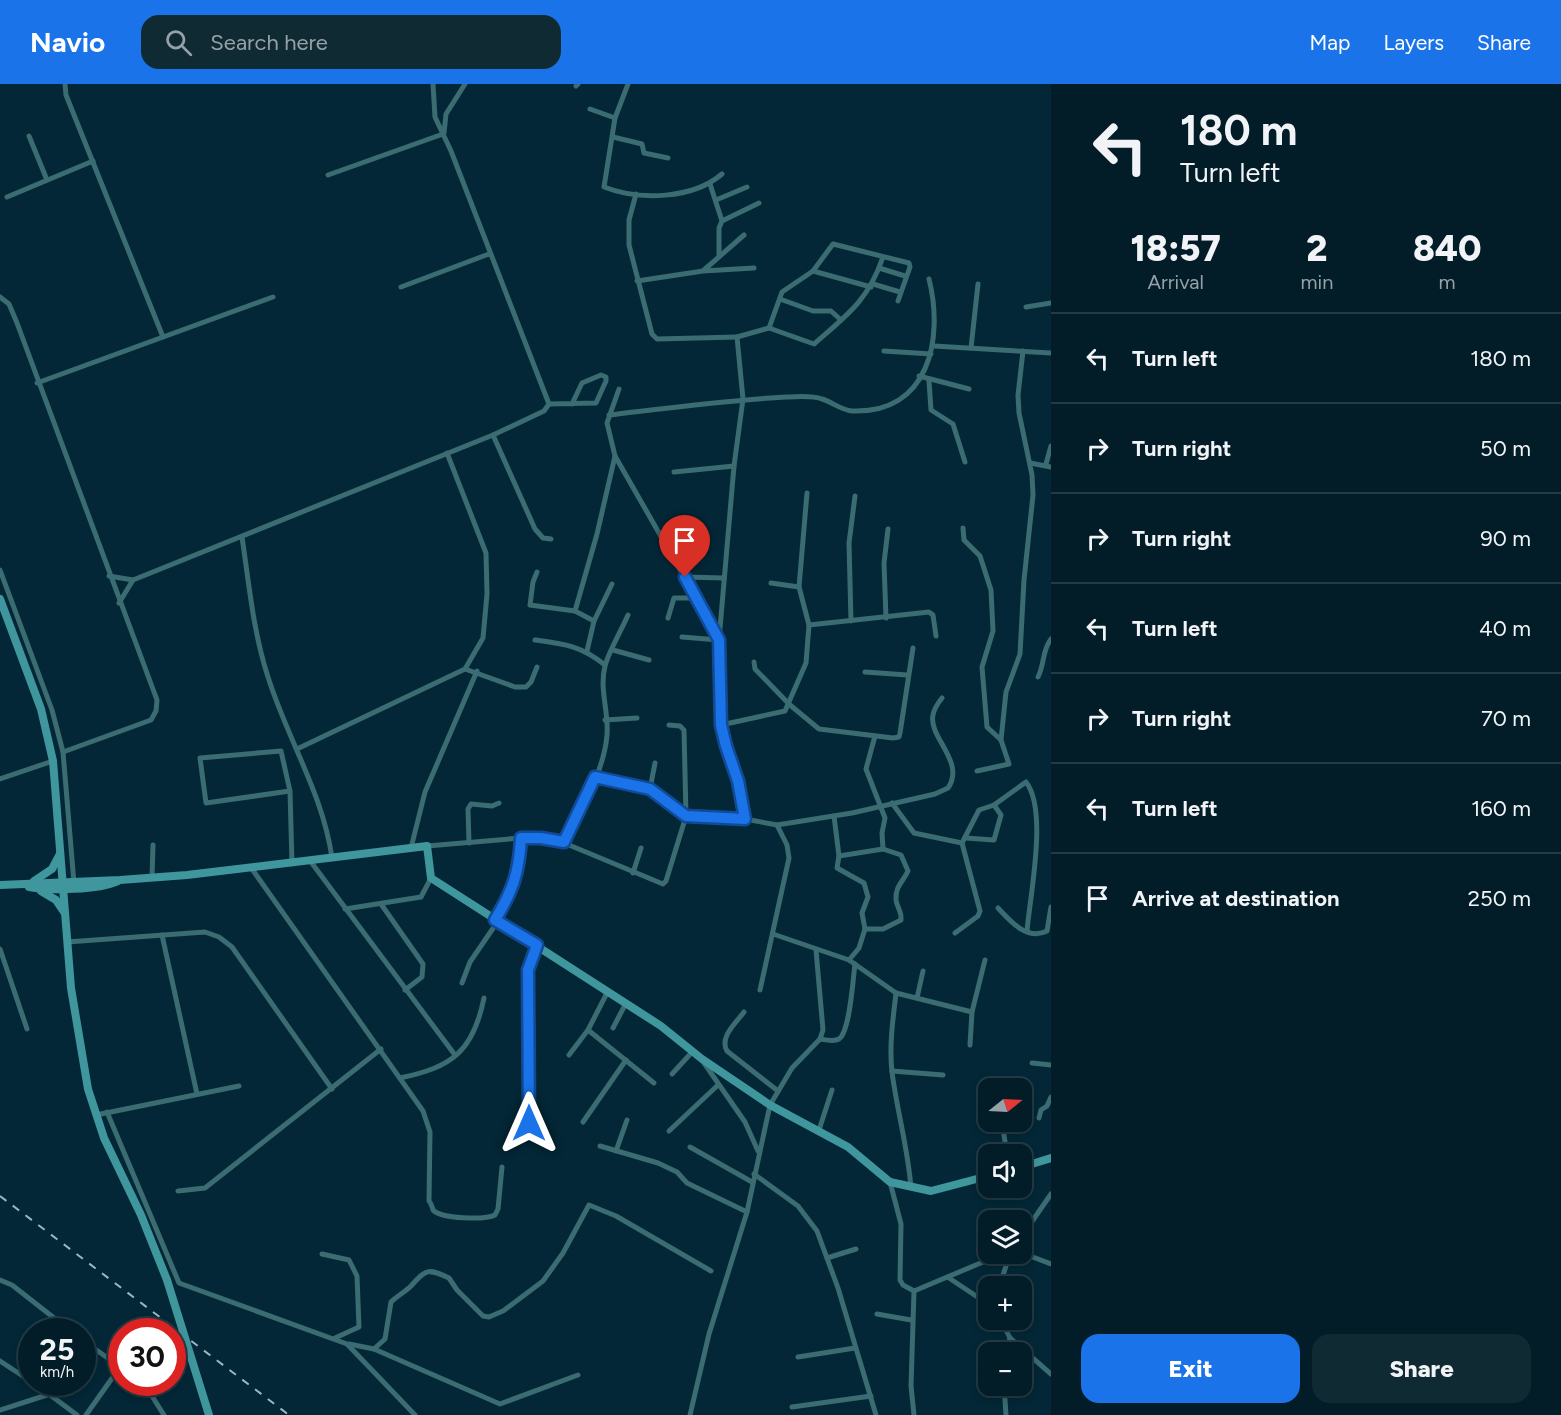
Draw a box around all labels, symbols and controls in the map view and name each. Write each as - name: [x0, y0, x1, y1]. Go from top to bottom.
- search box: [141, 15, 561, 69]
- text: Navio: [30, 25, 105, 59]
- icon: search: [162, 26, 195, 59]
- text: Search here: [210, 29, 328, 56]
- text: Map: [1310, 30, 1350, 55]
- text: Layers: [1383, 30, 1444, 55]
- text: Share: [1477, 30, 1531, 55]
- text: 180 m: [1180, 105, 1297, 156]
- icon: left: [1081, 108, 1159, 186]
- text: Turn left: [1180, 156, 1280, 189]
- text: 18:57: [1131, 227, 1221, 270]
- text: 2: [1306, 227, 1327, 270]
- text: 840: [1413, 227, 1481, 270]
- text: Arrival: [1148, 270, 1204, 294]
- text: min: [1300, 270, 1333, 294]
- text: m: [1439, 270, 1456, 294]
- icon: left: [1081, 342, 1114, 375]
- text: Turn left: [1132, 345, 1218, 372]
- text: 180 m: [1470, 345, 1531, 372]
- icon: right: [1081, 432, 1114, 465]
- text: Turn right: [1132, 435, 1231, 462]
- text: 50 m: [1480, 435, 1531, 462]
- pin: [659, 515, 710, 577]
- icon: right: [1081, 522, 1114, 555]
- icon: arrive: [668, 524, 701, 557]
- text: Turn right: [1132, 525, 1231, 552]
- text: 90 m: [1480, 525, 1531, 552]
- icon: left: [1081, 612, 1114, 645]
- text: Turn left: [1132, 615, 1218, 642]
- text: 40 m: [1479, 615, 1531, 642]
- icon: right: [1081, 702, 1114, 735]
- text: Turn right: [1132, 705, 1231, 732]
- text: 70 m: [1481, 705, 1531, 732]
- icon: left: [1081, 792, 1114, 825]
- text: Turn left: [1132, 795, 1218, 822]
- text: 160 m: [1471, 795, 1531, 822]
- icon: arrive: [1081, 882, 1114, 915]
- text: Arrive at destination: [1132, 885, 1340, 912]
- text: 250 m: [1468, 885, 1531, 912]
- north arrow: [978, 1078, 1032, 1132]
- map controls: [978, 1078, 1032, 1396]
- position arrow: [497, 1091, 561, 1155]
- button: sound: [978, 1144, 1032, 1198]
- button: layers: [978, 1210, 1032, 1264]
- button: +: [978, 1276, 1032, 1330]
- speed limit sign: 30: [108, 1318, 186, 1396]
- text: 25: [40, 1331, 74, 1368]
- button: Exit: [1081, 1334, 1300, 1403]
- button: Share: [1312, 1334, 1531, 1403]
- button: −: [978, 1342, 1032, 1396]
- text: km/h: [40, 1363, 74, 1381]

